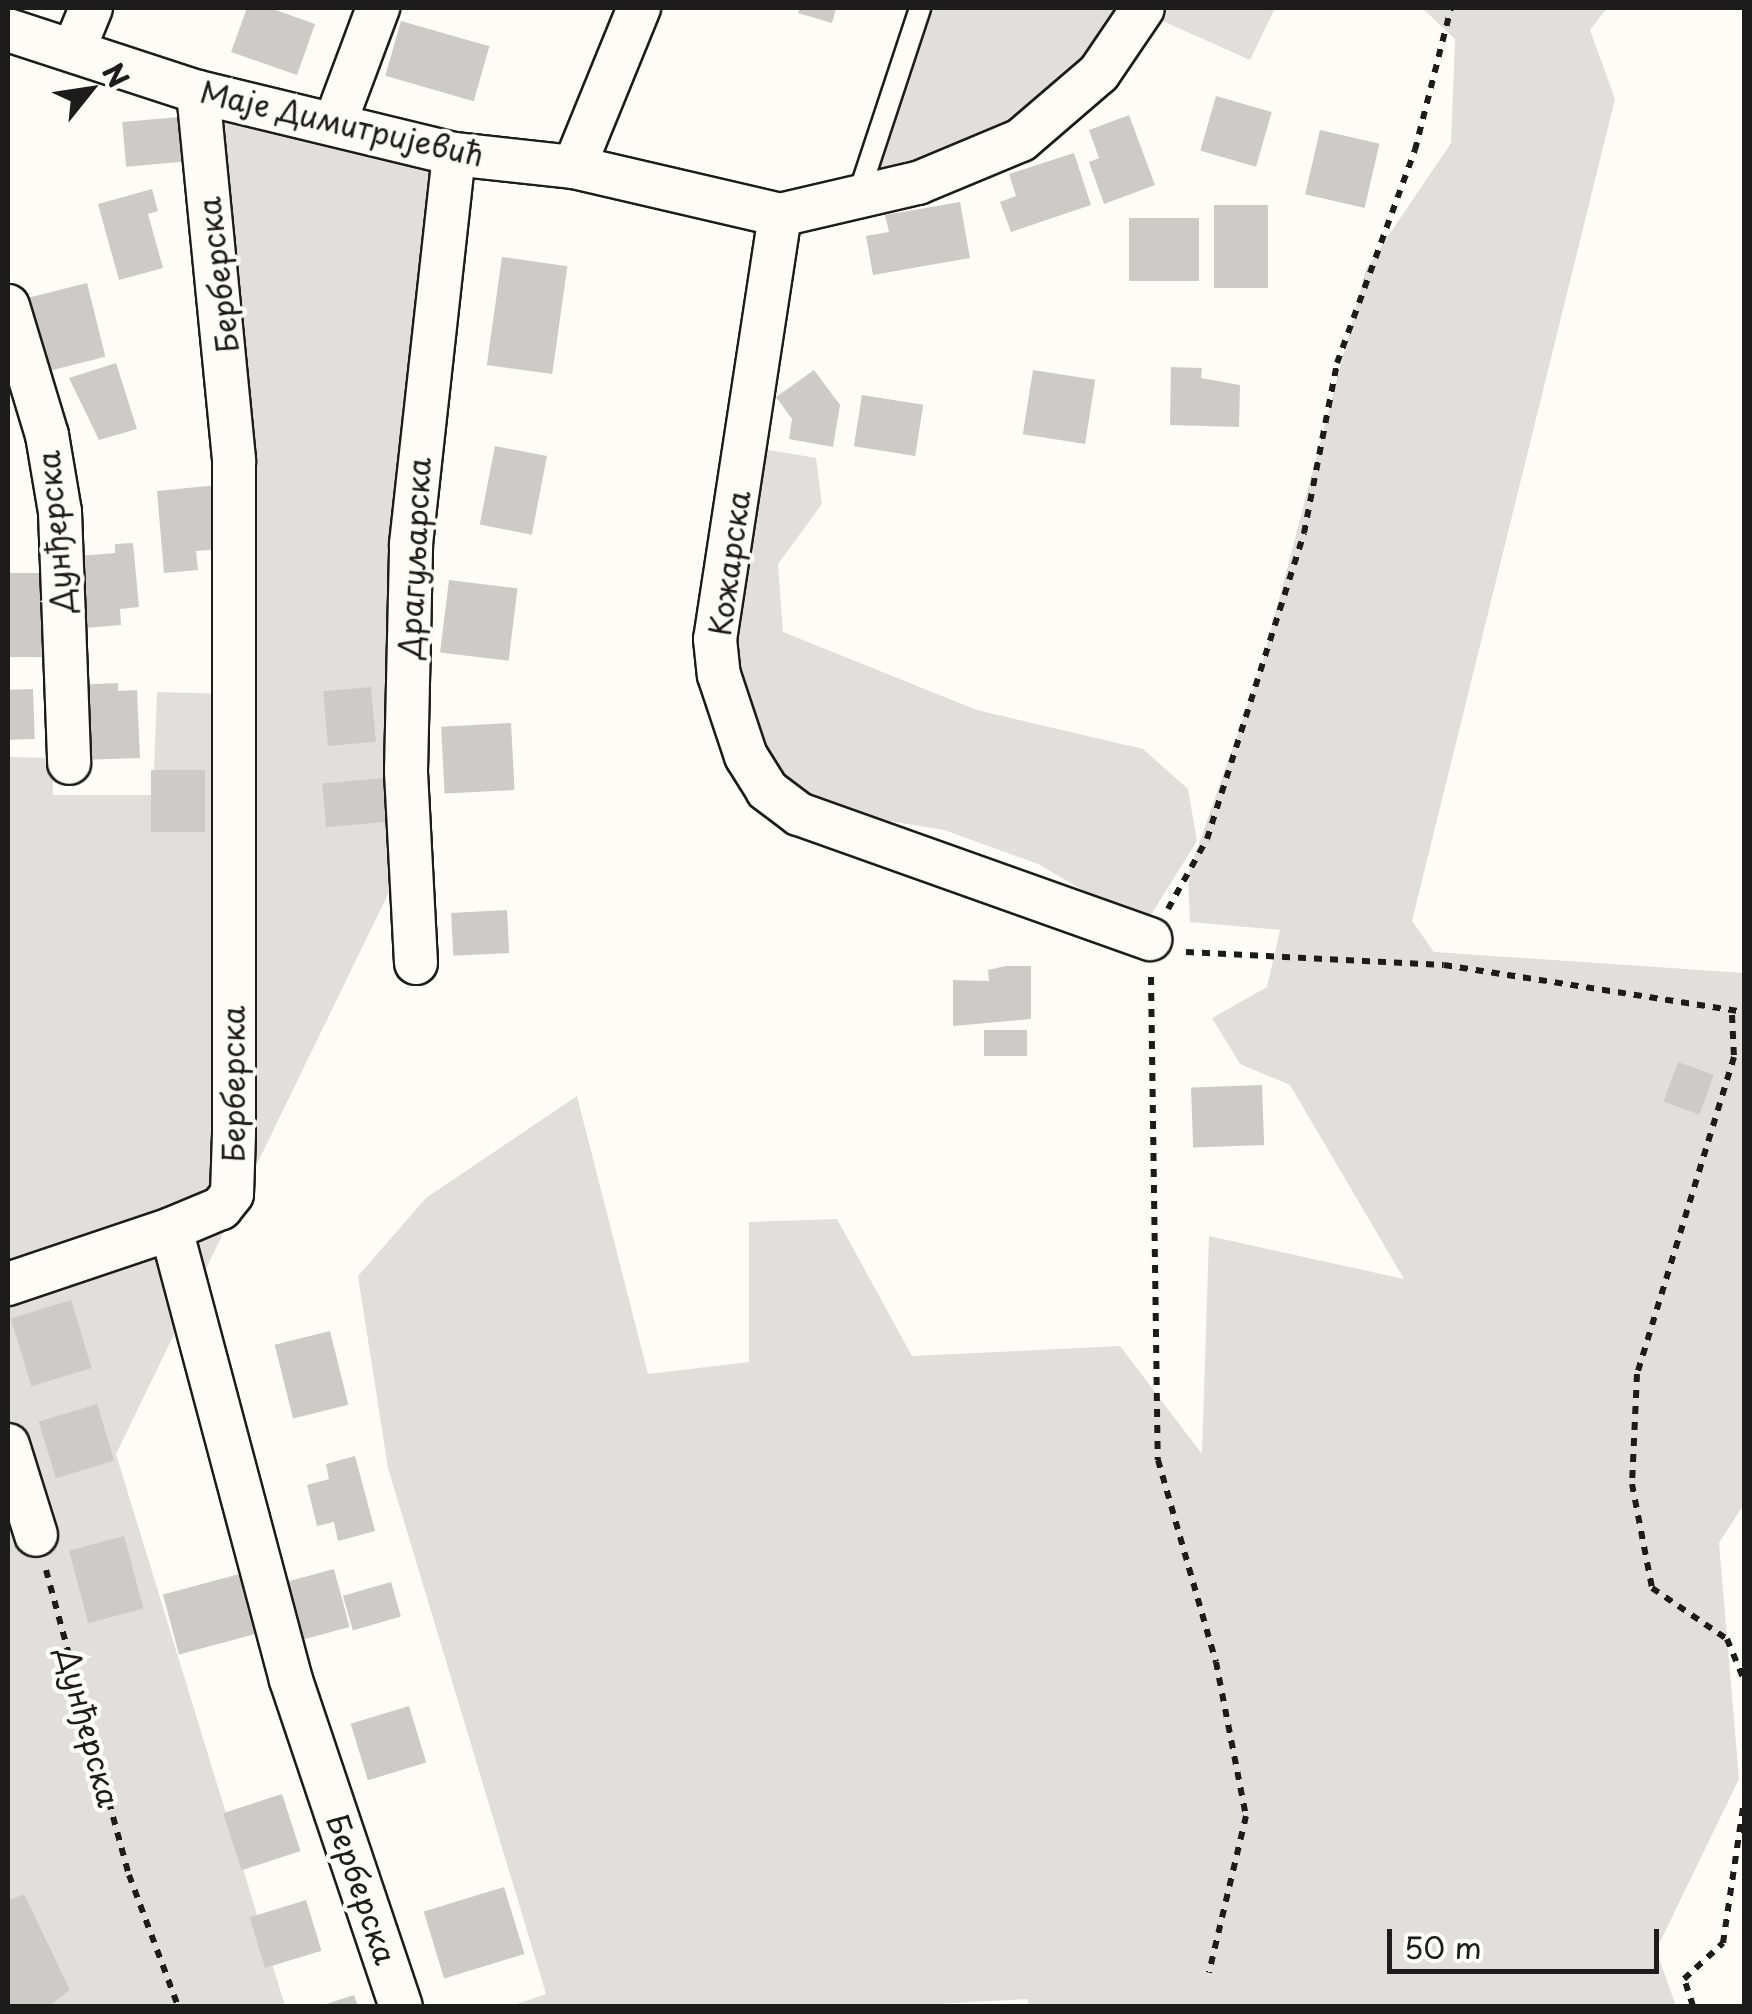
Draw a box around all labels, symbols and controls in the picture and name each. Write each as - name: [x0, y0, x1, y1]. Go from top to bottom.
- north arrow: [40, 40, 140, 140]
- text: N: [92, 54, 141, 95]
- street label: Маје Димитријевић: [197, 73, 487, 173]
- street label: Берберска: [191, 195, 245, 355]
- street label: Дунђерска: [30, 449, 80, 615]
- street label: Драгуљарска: [391, 457, 437, 659]
- street label: Кожарска: [701, 488, 757, 638]
- street label: Берберска: [215, 1006, 251, 1162]
- street label: Дунђерска: [51, 1644, 127, 1810]
- street label: Берберска: [320, 1809, 404, 1969]
- scale bar: [1392, 1909, 1664, 1971]
- text: 50 m: [1404, 1924, 1482, 1969]

